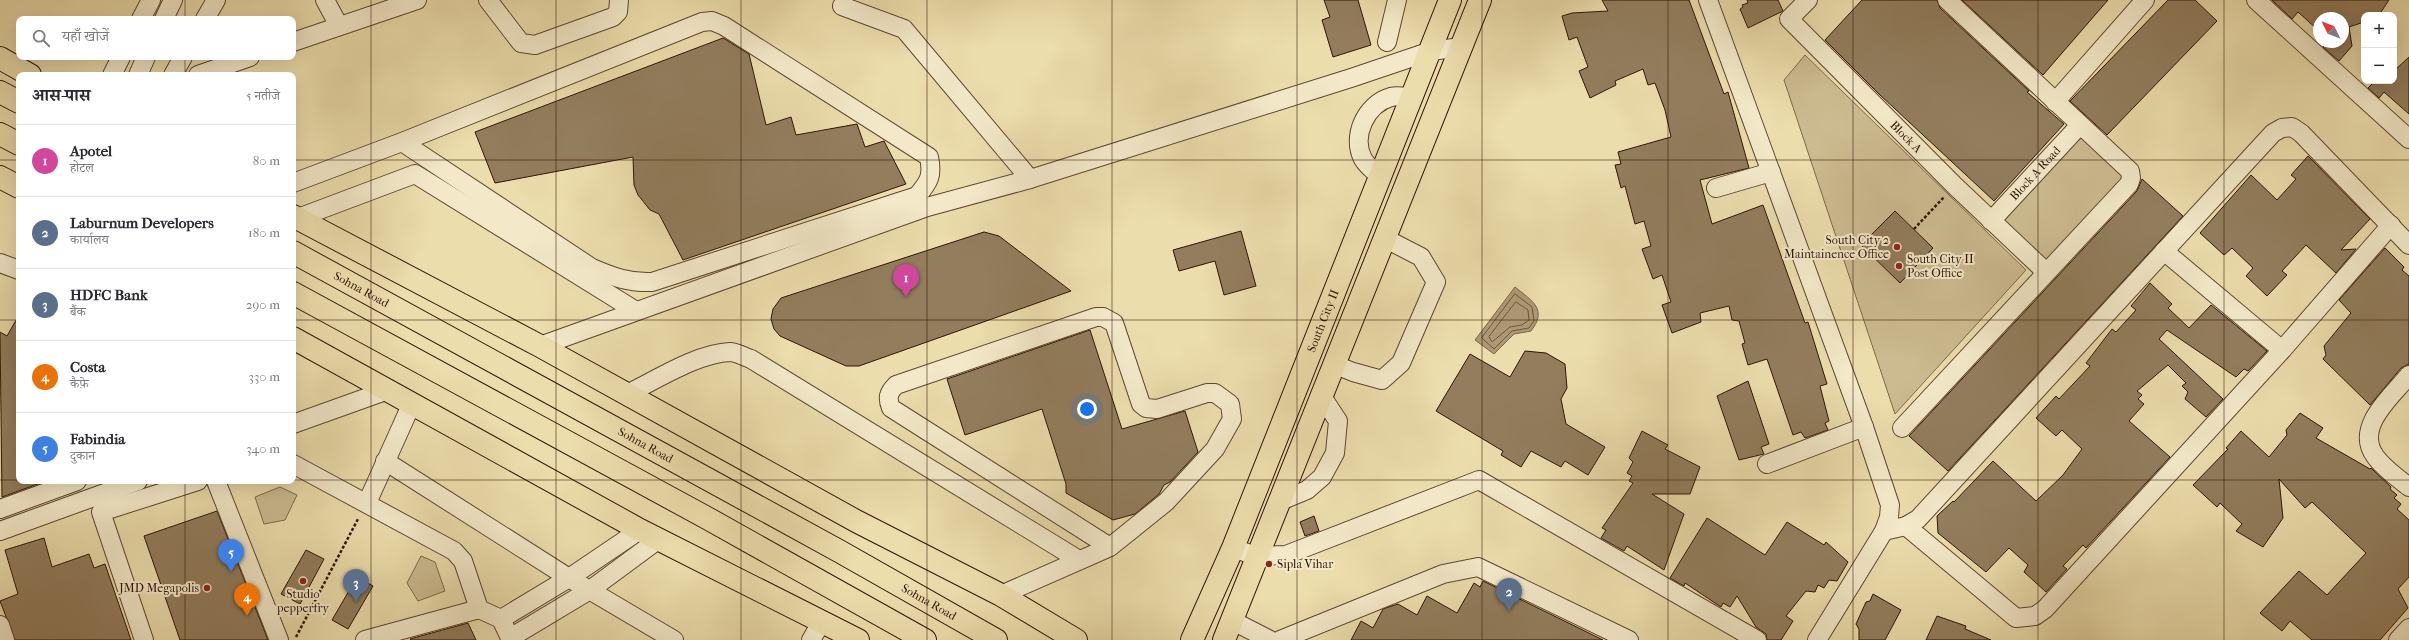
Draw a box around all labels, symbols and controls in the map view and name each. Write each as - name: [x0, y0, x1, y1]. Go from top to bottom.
- north arrow: [2313, 12, 2349, 48]
- map controls: [2361, 12, 2397, 84]
- button: +: [2361, 12, 2397, 48]
- search box: [16, 16, 296, 60]
- icon: search: [30, 27, 52, 49]
- text: यहाँ खोजें: [62, 27, 109, 45]
- button: −: [2361, 48, 2397, 84]
- text: आस-पास: [32, 85, 91, 105]
- text: 5 नतीजे: [246, 88, 280, 103]
- street label: Block A: [1887, 118, 1925, 156]
- text: Apotel: [70, 142, 112, 160]
- street label: Block A Road: [2007, 143, 2064, 203]
- text: 1: [43, 153, 47, 168]
- text: 80 m: [253, 153, 280, 168]
- text: होटल: [70, 160, 94, 175]
- text: Laburnum Developers: [70, 214, 214, 232]
- text: 2: [42, 225, 48, 240]
- text: 180 m: [248, 225, 280, 240]
- text: कार्यालय: [70, 232, 109, 247]
- place label: South City 2 Maintainence Office: [1784, 233, 1889, 261]
- marker: South City 2 Maintainence Office: [1892, 242, 1902, 252]
- place label: South City II Post Office: [1907, 252, 1974, 280]
- marker: South City II Post Office: [1894, 261, 1904, 271]
- pin: 1: [893, 264, 919, 297]
- street label: Sohna Road: [331, 269, 392, 310]
- text: HDFC Bank: [70, 286, 148, 304]
- street label: South City II: [1304, 287, 1342, 354]
- text: 3: [42, 297, 48, 312]
- text: 290 m: [246, 297, 280, 312]
- text: बैंक: [70, 304, 86, 319]
- text: Costa: [70, 358, 106, 376]
- text: 4: [41, 369, 49, 384]
- text: 330 m: [249, 369, 280, 384]
- text: कैफ़े: [70, 376, 89, 391]
- your location: [1077, 399, 1097, 419]
- street label: Sohna Road: [616, 424, 676, 466]
- text: Fabindia: [70, 430, 125, 448]
- text: 5: [42, 441, 48, 456]
- text: 340 m: [246, 441, 280, 456]
- text: दुकान: [70, 448, 95, 463]
- pin: 5: [218, 539, 244, 572]
- place label: Sipla Vihar: [1277, 557, 1334, 571]
- marker: Sipla Vihar: [1264, 559, 1274, 569]
- pin: 3: [343, 569, 369, 602]
- marker: Studio pepperfry: [298, 576, 308, 586]
- pin: 2: [1496, 578, 1522, 611]
- place label: JMD Megapolis: [118, 581, 200, 595]
- street label: Sohna Road: [899, 581, 959, 623]
- marker: JMD Megapolis: [202, 583, 212, 593]
- pin: 4: [234, 583, 260, 616]
- place label: Studio pepperfry: [276, 587, 330, 615]

